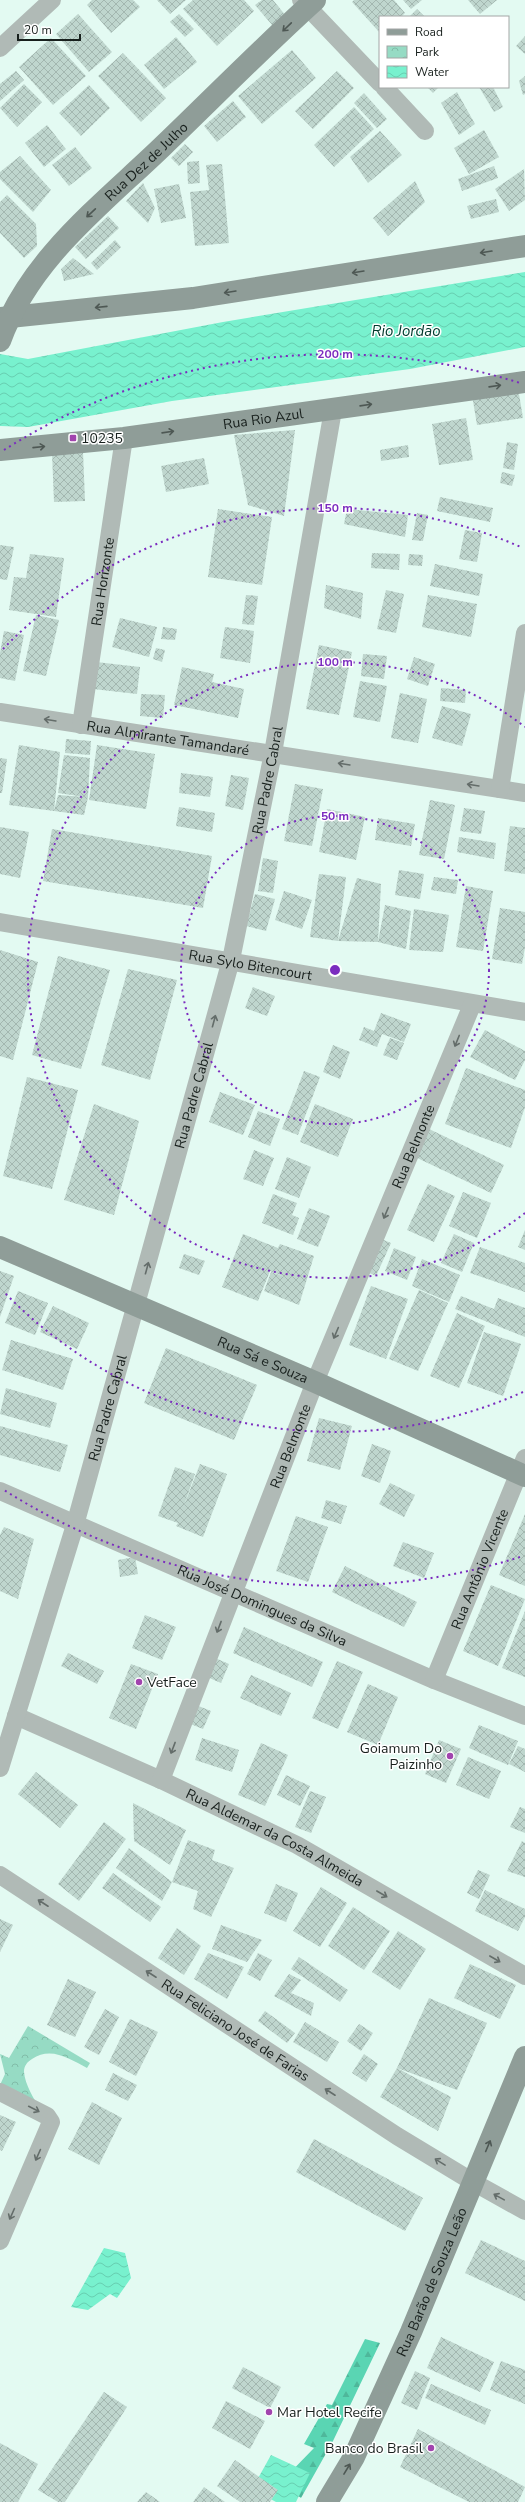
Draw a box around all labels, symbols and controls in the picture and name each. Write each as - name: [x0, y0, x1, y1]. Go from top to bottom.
- scale bar: [18, 16, 80, 42]
- legend: [379, 16, 509, 88]
- text: 20 m: [24, 22, 52, 38]
- one-way arrow: [282, 22, 292, 32]
- text: Road: [415, 24, 443, 40]
- text: Park: [415, 44, 440, 60]
- text: Water: [415, 64, 449, 80]
- street label: Rua Dez de Julho: [101, 118, 192, 205]
- one-way arrow: [86, 208, 96, 218]
- one-way arrow: [480, 248, 493, 256]
- one-way arrow: [352, 268, 365, 276]
- one-way arrow: [224, 288, 237, 296]
- one-way arrow: [94, 304, 107, 311]
- water label: Rio Jordão: [371, 321, 441, 341]
- text: 200 m: [317, 346, 353, 362]
- one-way arrow: [488, 382, 501, 390]
- one-way arrow: [359, 401, 372, 409]
- street label: Rua Rio Azul: [222, 404, 305, 434]
- one-way arrow: [161, 428, 174, 436]
- place label: 10235: [81, 429, 123, 448]
- marker: 10235: [68, 433, 78, 443]
- one-way arrow: [32, 443, 45, 450]
- text: 150 m: [317, 500, 353, 516]
- street label: Rua Horizonte: [87, 536, 119, 627]
- text: 100 m: [317, 654, 353, 670]
- one-way arrow: [44, 716, 57, 724]
- street label: Rua Almirante Tamandaré: [85, 717, 251, 760]
- street label: Rua Padre Cabral: [248, 724, 288, 836]
- one-way arrow: [338, 760, 351, 768]
- one-way arrow: [467, 781, 480, 789]
- text: 50 m: [321, 808, 349, 824]
- street label: Rua Sylo Bitencourt: [187, 946, 313, 985]
- centre of rings: [328, 963, 342, 977]
- one-way arrow: [211, 1015, 218, 1028]
- one-way arrow: [452, 1035, 460, 1047]
- street label: Rua Padre Cabral: [170, 1039, 218, 1151]
- street label: Rua Belmonte: [388, 1102, 440, 1191]
- one-way arrow: [382, 1206, 389, 1218]
- one-way arrow: [144, 1262, 151, 1275]
- one-way arrow: [331, 1326, 339, 1338]
- street label: Rua Sá e Souza: [214, 1332, 311, 1388]
- street label: Rua Padre Cabral: [84, 1352, 132, 1463]
- street label: Rua Belmonte: [266, 1401, 316, 1491]
- street label: Rua Antônio Vicente: [447, 1506, 513, 1632]
- street label: Rua José Domingues da Silva: [174, 1560, 350, 1651]
- one-way arrow: [215, 1620, 223, 1632]
- place label: VetFace: [146, 1673, 197, 1692]
- marker: VetFace: [134, 1677, 144, 1687]
- place label: Goiamum Do Paizinho: [360, 1739, 442, 1774]
- one-way arrow: [168, 1742, 176, 1754]
- marker: Goiamum Do Paizinho: [445, 1751, 455, 1761]
- street label: Rua Aldemar da Costa Almeida: [183, 1784, 367, 1891]
- one-way arrow: [376, 1891, 388, 1899]
- one-way arrow: [38, 1899, 49, 1907]
- one-way arrow: [489, 1955, 501, 1963]
- one-way arrow: [146, 1970, 157, 1978]
- street label: Rua Feliciano José de Farias: [158, 1975, 313, 2086]
- one-way arrow: [325, 2088, 336, 2096]
- one-way arrow: [28, 2105, 40, 2113]
- one-way arrow: [484, 2141, 492, 2153]
- one-way arrow: [34, 2148, 42, 2160]
- one-way arrow: [435, 2158, 446, 2166]
- one-way arrow: [493, 2193, 505, 2200]
- street label: Rua Barão de Souza Leão: [392, 2204, 472, 2360]
- one-way arrow: [8, 2207, 15, 2219]
- place label: Mar Hotel Recife: [277, 2403, 382, 2422]
- marker: Mar Hotel Recife: [264, 2407, 274, 2417]
- place label: Banco do Brasil: [325, 2439, 424, 2458]
- marker: Banco do Brasil: [426, 2443, 436, 2453]
- one-way arrow: [343, 2464, 351, 2475]

